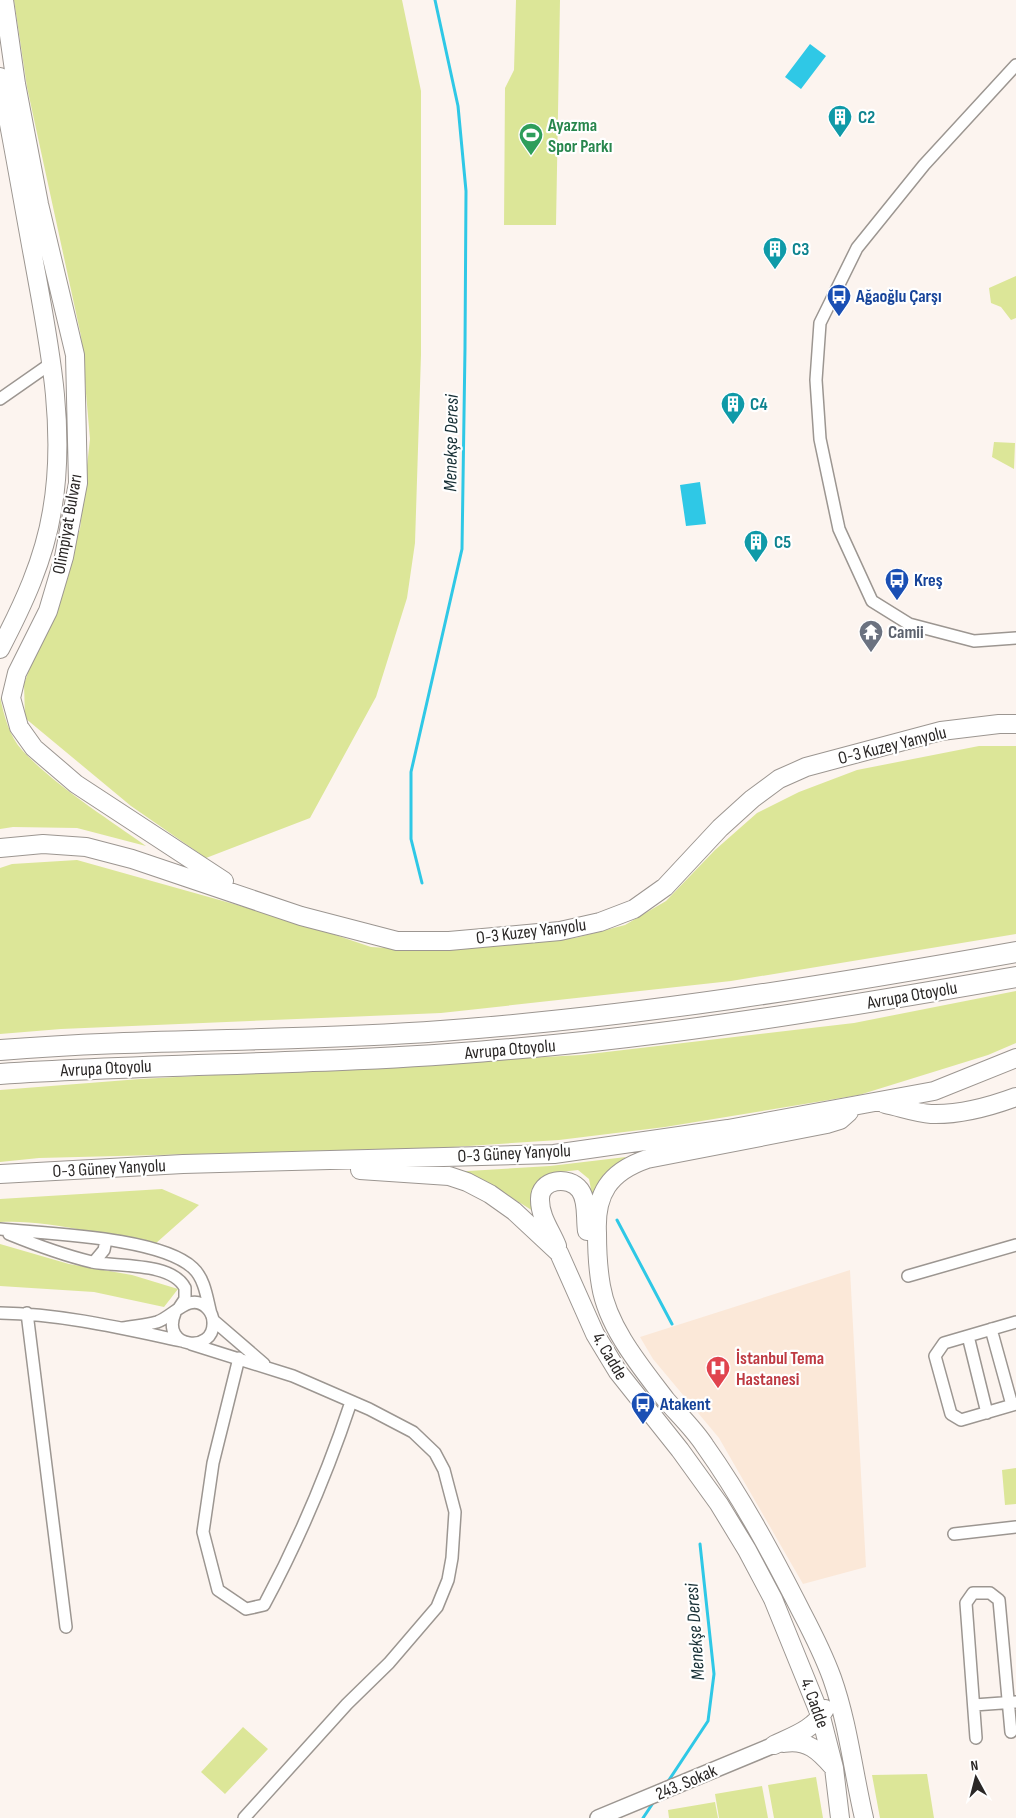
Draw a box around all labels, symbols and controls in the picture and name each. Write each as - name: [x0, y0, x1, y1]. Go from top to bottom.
- building icon: C2: [827, 104, 853, 138]
- place label: C2: [858, 107, 875, 128]
- place label: Ayazma Spor Parkı: [547, 115, 612, 157]
- sports icon: Ayazma Spor Parkı: [518, 122, 544, 156]
- building icon: C3: [762, 236, 788, 270]
- place label: C3: [792, 239, 809, 260]
- bus stop icon: Ağaoğlu Çarşı: [826, 283, 852, 317]
- place label: Ağaoğlu Çarşı: [855, 286, 942, 307]
- building icon: C4: [720, 391, 746, 425]
- water label: Menekşe Deresi: [439, 394, 464, 492]
- place label: C4: [750, 394, 768, 415]
- street label: Olimpiyat Bulvarı: [48, 472, 87, 576]
- building icon: C5: [743, 529, 769, 563]
- place label: C5: [774, 532, 791, 553]
- bus stop icon: Kreş: [884, 567, 910, 601]
- place label: Kreş: [914, 570, 943, 591]
- temple icon: Camii: [858, 619, 884, 653]
- place label: Camii: [888, 622, 924, 643]
- street label: O-3 Kuzey Yanyolu: [836, 722, 948, 769]
- street label: O-3 Kuzey Yanyolu: [475, 914, 587, 949]
- street label: Avrupa Otoyolu: [864, 977, 959, 1014]
- street label: Avrupa Otoyolu: [463, 1035, 556, 1064]
- street label: Avrupa Otoyolu: [59, 1056, 152, 1081]
- street label: O-3 Güney Yanyolu: [457, 1140, 571, 1167]
- street label: O-3 Güney Yanyolu: [52, 1155, 166, 1182]
- street label: 4. Cadde: [587, 1329, 632, 1384]
- place label: İstanbul Tema Hastanesi: [736, 1348, 824, 1390]
- hospital icon: İstanbul Tema Hastanesi: [705, 1355, 731, 1389]
- bus stop icon: Atakent: [630, 1391, 656, 1425]
- place label: Atakent: [659, 1394, 711, 1415]
- water label: Menekşe Deresi: [681, 1582, 710, 1681]
- street label: 4. Cadde: [796, 1675, 833, 1731]
- north arrow: [951, 1753, 1001, 1803]
- text: N: [970, 1757, 979, 1774]
- street label: 243. Sokak: [652, 1760, 720, 1805]

